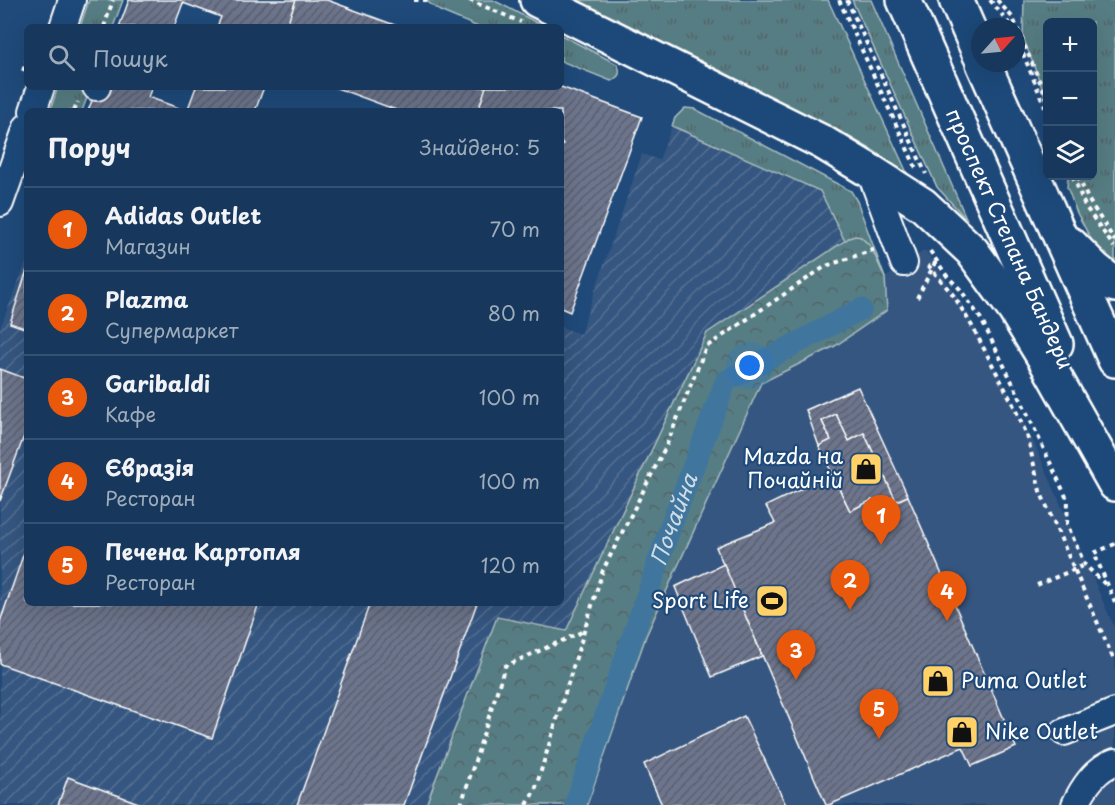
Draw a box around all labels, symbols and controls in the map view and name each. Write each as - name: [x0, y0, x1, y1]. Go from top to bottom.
- north arrow: [971, 18, 1025, 72]
- map controls: [1043, 18, 1097, 180]
- button: +: [1043, 18, 1097, 72]
- search box: [24, 24, 564, 90]
- icon: search: [45, 41, 78, 74]
- text: Пошук: [93, 41, 168, 74]
- button: −: [1043, 72, 1097, 126]
- street label: проспект Степана Бандери: [939, 103, 1083, 374]
- button: layers: [1043, 126, 1097, 180]
- text: Поруч: [48, 128, 131, 167]
- text: Знайдено: 5: [420, 132, 540, 162]
- text: Adidas Outlet: [105, 198, 261, 231]
- text: 1: [63, 214, 72, 244]
- text: 70 m: [490, 214, 540, 244]
- text: Магазин: [105, 231, 191, 261]
- text: Plazma: [105, 282, 188, 315]
- text: 2: [60, 298, 75, 328]
- text: 80 m: [488, 298, 540, 328]
- text: Супермаркет: [105, 315, 238, 345]
- your location: [735, 351, 764, 380]
- text: Garibaldi: [105, 366, 210, 399]
- text: 3: [61, 382, 74, 412]
- text: 100 m: [479, 382, 540, 412]
- text: Кафе: [105, 399, 156, 429]
- place label: Mazda на Почайній: [744, 439, 843, 495]
- text: Євразія: [105, 450, 194, 483]
- shop icon: Mazda на Почайній: [848, 451, 884, 487]
- text: 4: [61, 466, 74, 496]
- text: 100 m: [479, 466, 540, 496]
- water label: Почайна: [640, 467, 705, 570]
- text: Ресторан: [105, 483, 196, 513]
- pin: 1: [862, 496, 900, 545]
- text: Печена Картопля: [105, 534, 301, 567]
- text: 5: [61, 550, 74, 580]
- text: 120 m: [481, 550, 540, 580]
- pin: 2: [830, 560, 870, 610]
- text: Ресторан: [105, 567, 196, 597]
- pin: 4: [928, 572, 966, 621]
- place label: Sport Life: [652, 583, 749, 615]
- sports icon: Sport Life: [754, 583, 790, 619]
- pin: 3: [776, 630, 816, 680]
- shop icon: Puma Outlet: [920, 663, 956, 699]
- place label: Puma Outlet: [961, 663, 1087, 695]
- pin: 5: [860, 690, 898, 739]
- shop icon: Nike Outlet: [944, 714, 980, 750]
- place label: Nike Outlet: [985, 714, 1098, 746]

